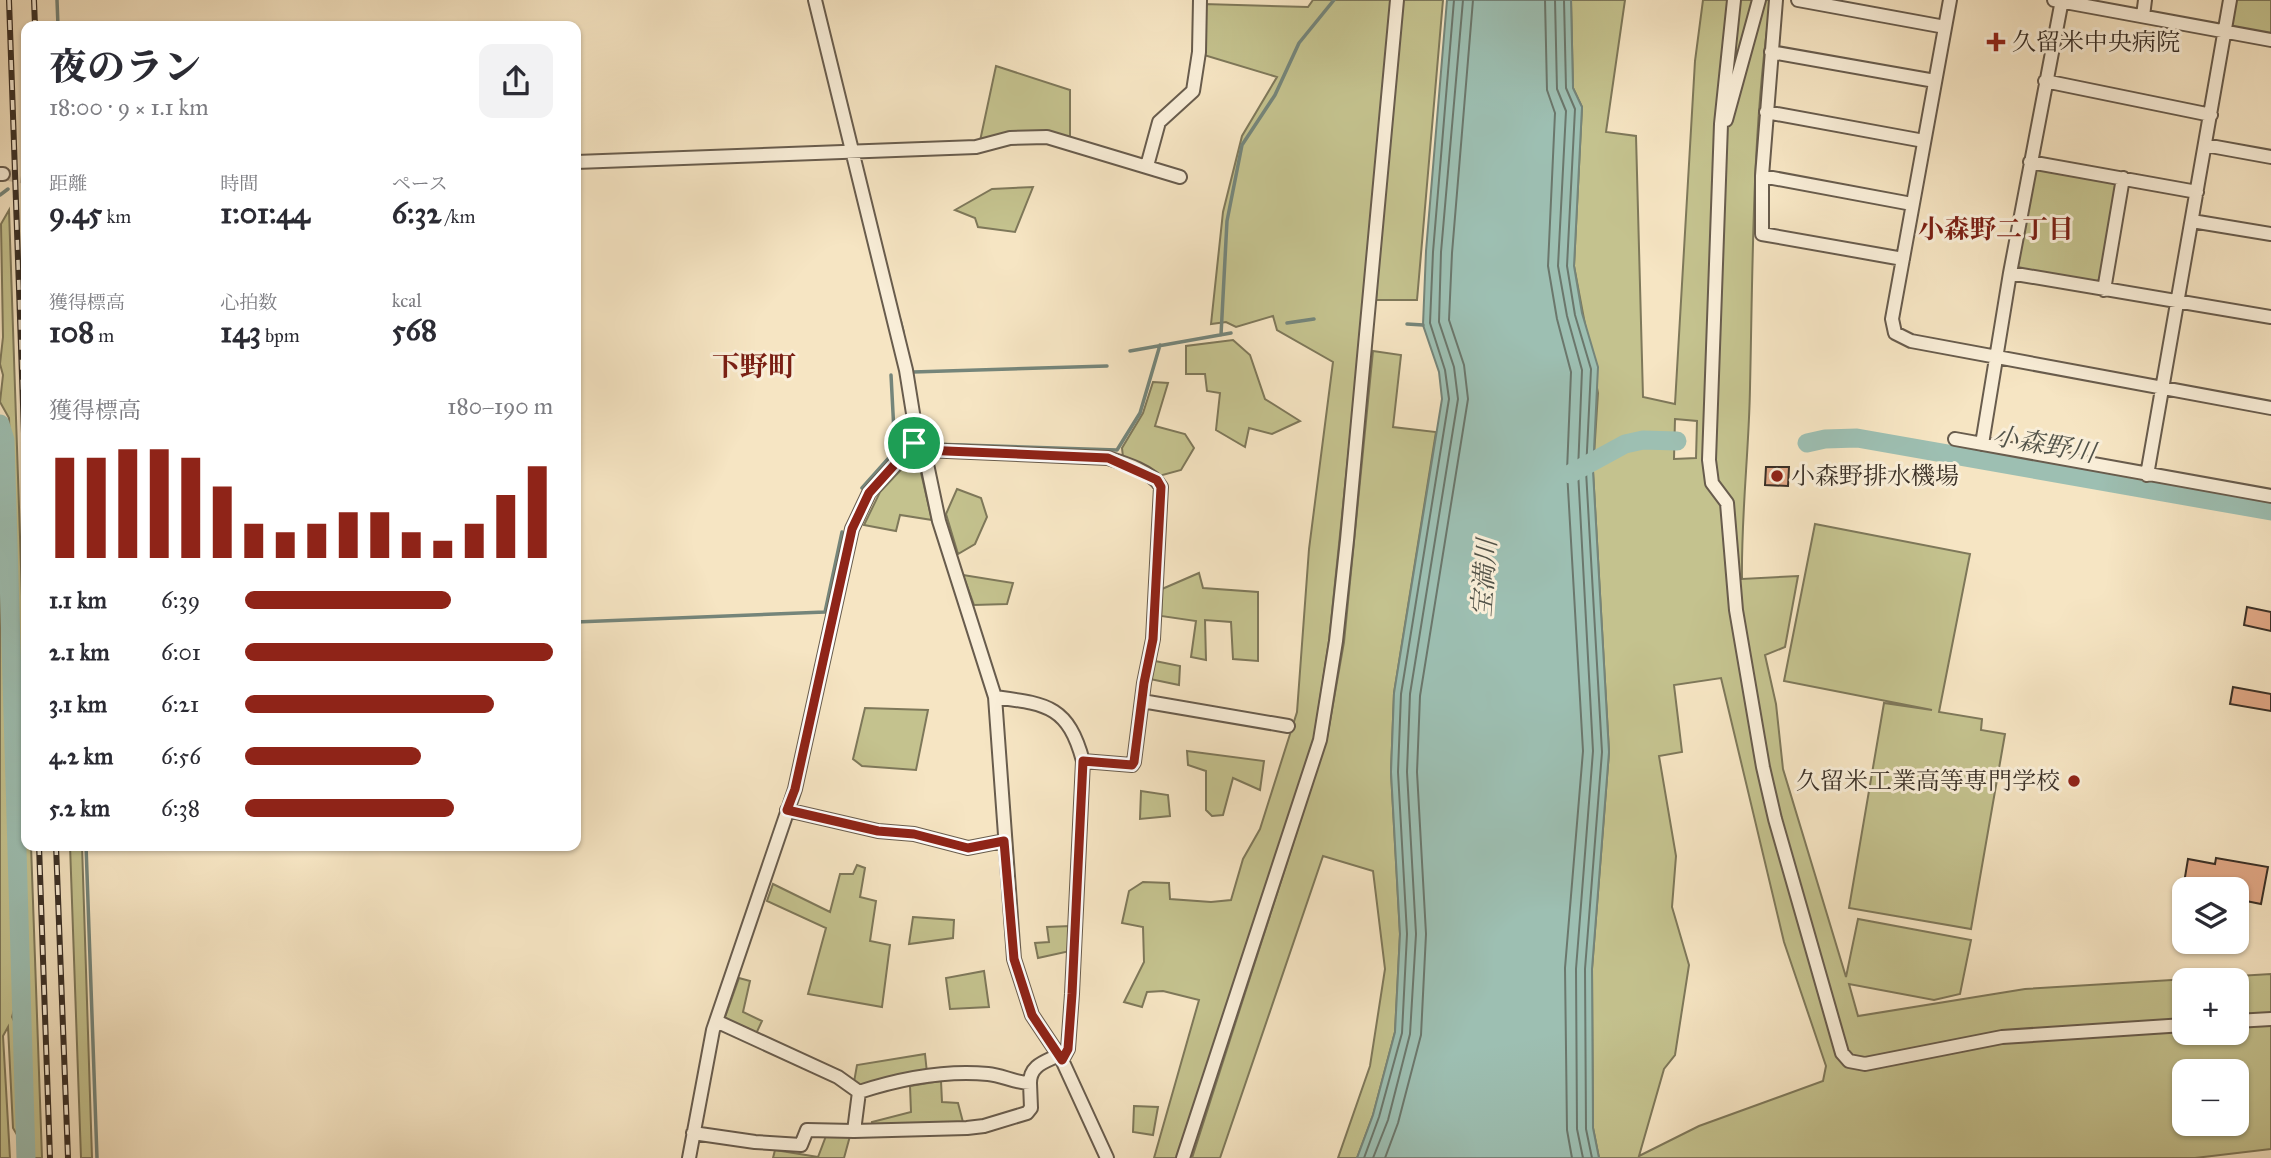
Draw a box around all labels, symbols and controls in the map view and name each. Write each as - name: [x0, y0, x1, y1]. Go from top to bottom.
- place label: 久留米中央病院: [2012, 27, 2180, 57]
- marker: 久留米中央病院: [1986, 32, 2006, 52]
- text: 夜のラン: [49, 44, 201, 90]
- button: share: [479, 44, 553, 118]
- text: 18:00 · 9 × 1.1 km: [49, 93, 208, 121]
- text: 距離: [49, 172, 87, 195]
- text: 時間: [220, 172, 258, 195]
- text: ペース: [392, 172, 448, 195]
- text: 9.45: [49, 195, 102, 231]
- text: 1:01:44: [220, 195, 310, 231]
- text: 6:32: [392, 195, 441, 231]
- text: km: [102, 205, 131, 228]
- text: /km: [441, 205, 475, 228]
- district label: 小森野二丁目: [1918, 213, 2074, 245]
- text: kcal: [392, 289, 422, 312]
- text: 獲得標高: [49, 291, 125, 314]
- text: 心拍数: [220, 291, 277, 314]
- text: 568: [392, 312, 437, 348]
- text: 108: [49, 314, 94, 350]
- text: 143: [220, 314, 261, 350]
- text: m: [94, 324, 114, 347]
- text: bpm: [261, 324, 300, 347]
- district label: 下野町: [712, 349, 796, 384]
- text: 180–190 m: [447, 392, 553, 420]
- text: 獲得標高: [49, 396, 141, 424]
- pin: [884, 413, 944, 473]
- water label: 小森野川: [1990, 419, 2101, 469]
- icon: arrive: [895, 424, 933, 462]
- place label: 小森野排水機場: [1791, 461, 1959, 491]
- marker: 小森野排水機場: [1769, 468, 1785, 484]
- water label: 宝満川: [1465, 535, 1503, 618]
- text: 1.1 km: [49, 586, 107, 614]
- text: 6:39: [161, 586, 200, 614]
- text: 2.1 km: [49, 638, 110, 666]
- text: 6:01: [161, 638, 201, 666]
- text: 3.1 km: [49, 690, 107, 718]
- text: 6:21: [161, 690, 199, 718]
- text: 4.2 km: [49, 742, 113, 770]
- text: 6:56: [161, 742, 201, 770]
- place label: 久留米工業高等専門学校: [1796, 766, 2060, 796]
- marker: 久留米工業高等専門学校: [2066, 773, 2082, 789]
- text: 5.2 km: [49, 794, 110, 822]
- text: 6:38: [161, 794, 200, 822]
- map controls: [2172, 877, 2249, 1136]
- button: layers: [2172, 877, 2249, 954]
- button: +: [2172, 968, 2249, 1045]
- button: −: [2172, 1059, 2249, 1136]

